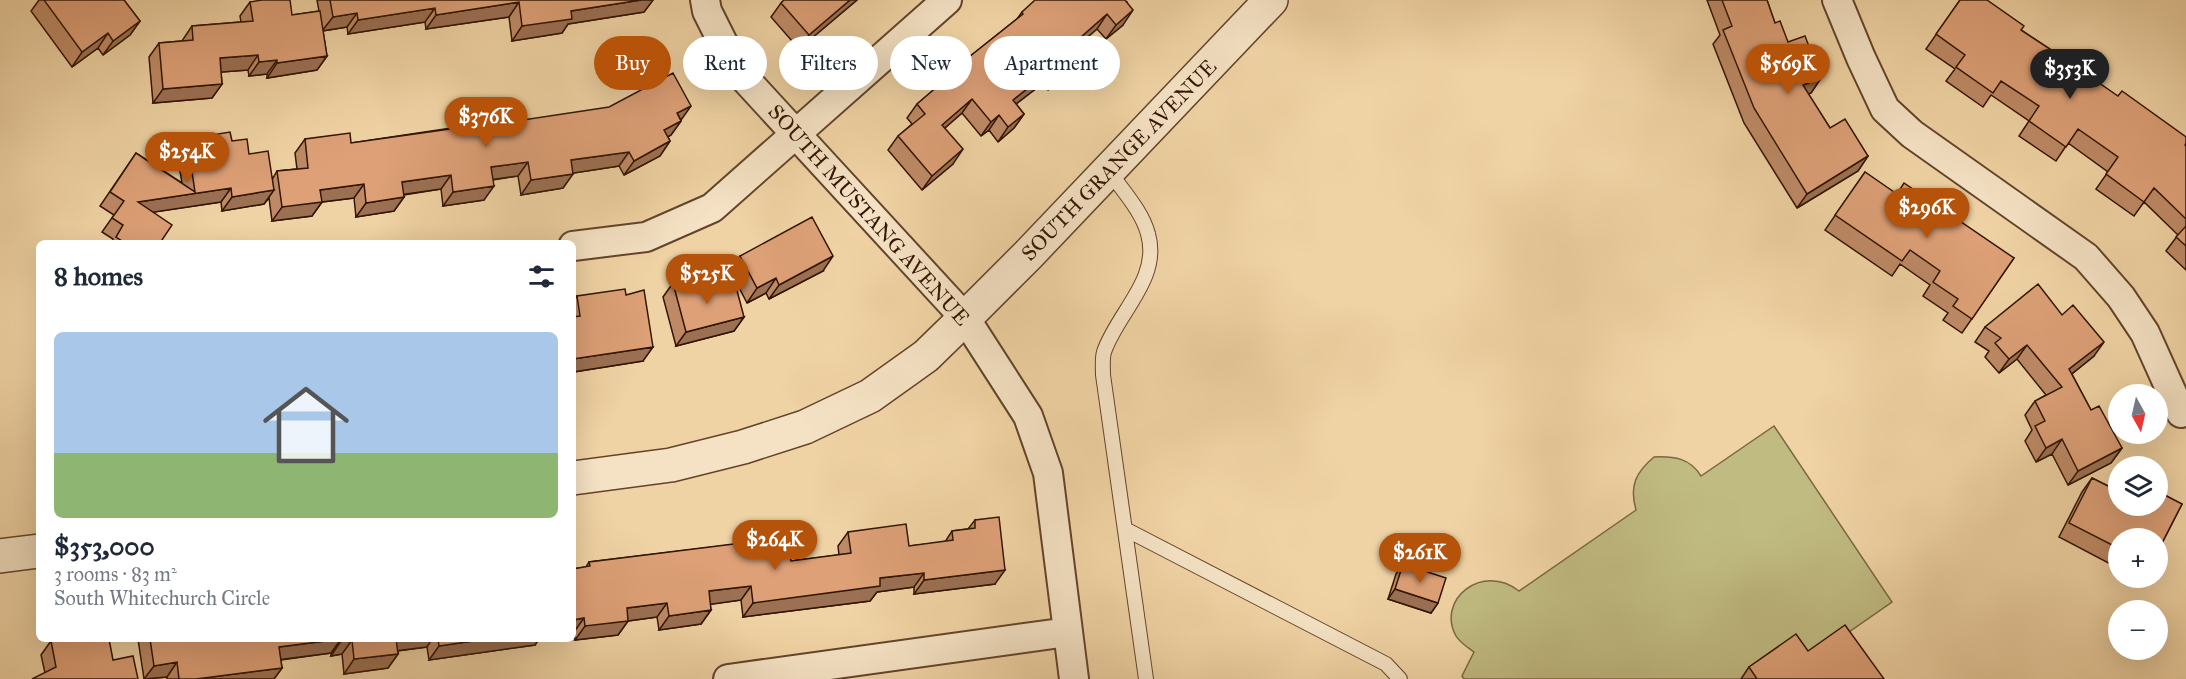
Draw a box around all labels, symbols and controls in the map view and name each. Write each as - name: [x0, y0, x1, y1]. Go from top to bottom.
- chip: Buy: [594, 36, 671, 90]
- chip: Rent: [683, 36, 767, 90]
- chip: Filters: [779, 36, 878, 90]
- chip: New: [890, 36, 972, 90]
- chip: Apartment: [984, 36, 1120, 90]
- pin: $569K: [1746, 44, 1830, 95]
- pin: $353K: [2028, 49, 2112, 100]
- text: $569K: [1760, 51, 1816, 75]
- street label: SOUTH GRANGE AVENUE: [1016, 54, 1222, 266]
- text: $353K: [2044, 56, 2096, 80]
- pin: $376K: [444, 97, 528, 148]
- street label: SOUTH MUSTANG AVENUE: [763, 99, 975, 331]
- text: $376K: [458, 104, 514, 128]
- pin: $254K: [145, 132, 229, 183]
- text: $254K: [159, 139, 215, 163]
- pin: $296K: [1885, 188, 1969, 239]
- text: $296K: [1898, 195, 1956, 219]
- pin: $525K: [665, 254, 749, 305]
- text: 8 homes: [54, 260, 143, 292]
- icon: filters: [525, 260, 558, 293]
- text: $525K: [680, 261, 734, 285]
- icon: home: [252, 371, 360, 479]
- north arrow: [2108, 384, 2168, 444]
- map controls: [2108, 384, 2168, 660]
- button: layers: [2108, 456, 2168, 516]
- pin: $264K: [733, 520, 817, 571]
- text: $264K: [746, 527, 804, 551]
- button: +: [2108, 528, 2168, 588]
- text: $353,000: [54, 530, 155, 562]
- pin: $261K: [1378, 533, 1462, 584]
- text: $261K: [1393, 540, 1447, 564]
- text: 3 rooms · 83 m²: [54, 562, 177, 586]
- text: South Whitechurch Circle: [54, 586, 270, 610]
- button: −: [2108, 600, 2168, 660]

